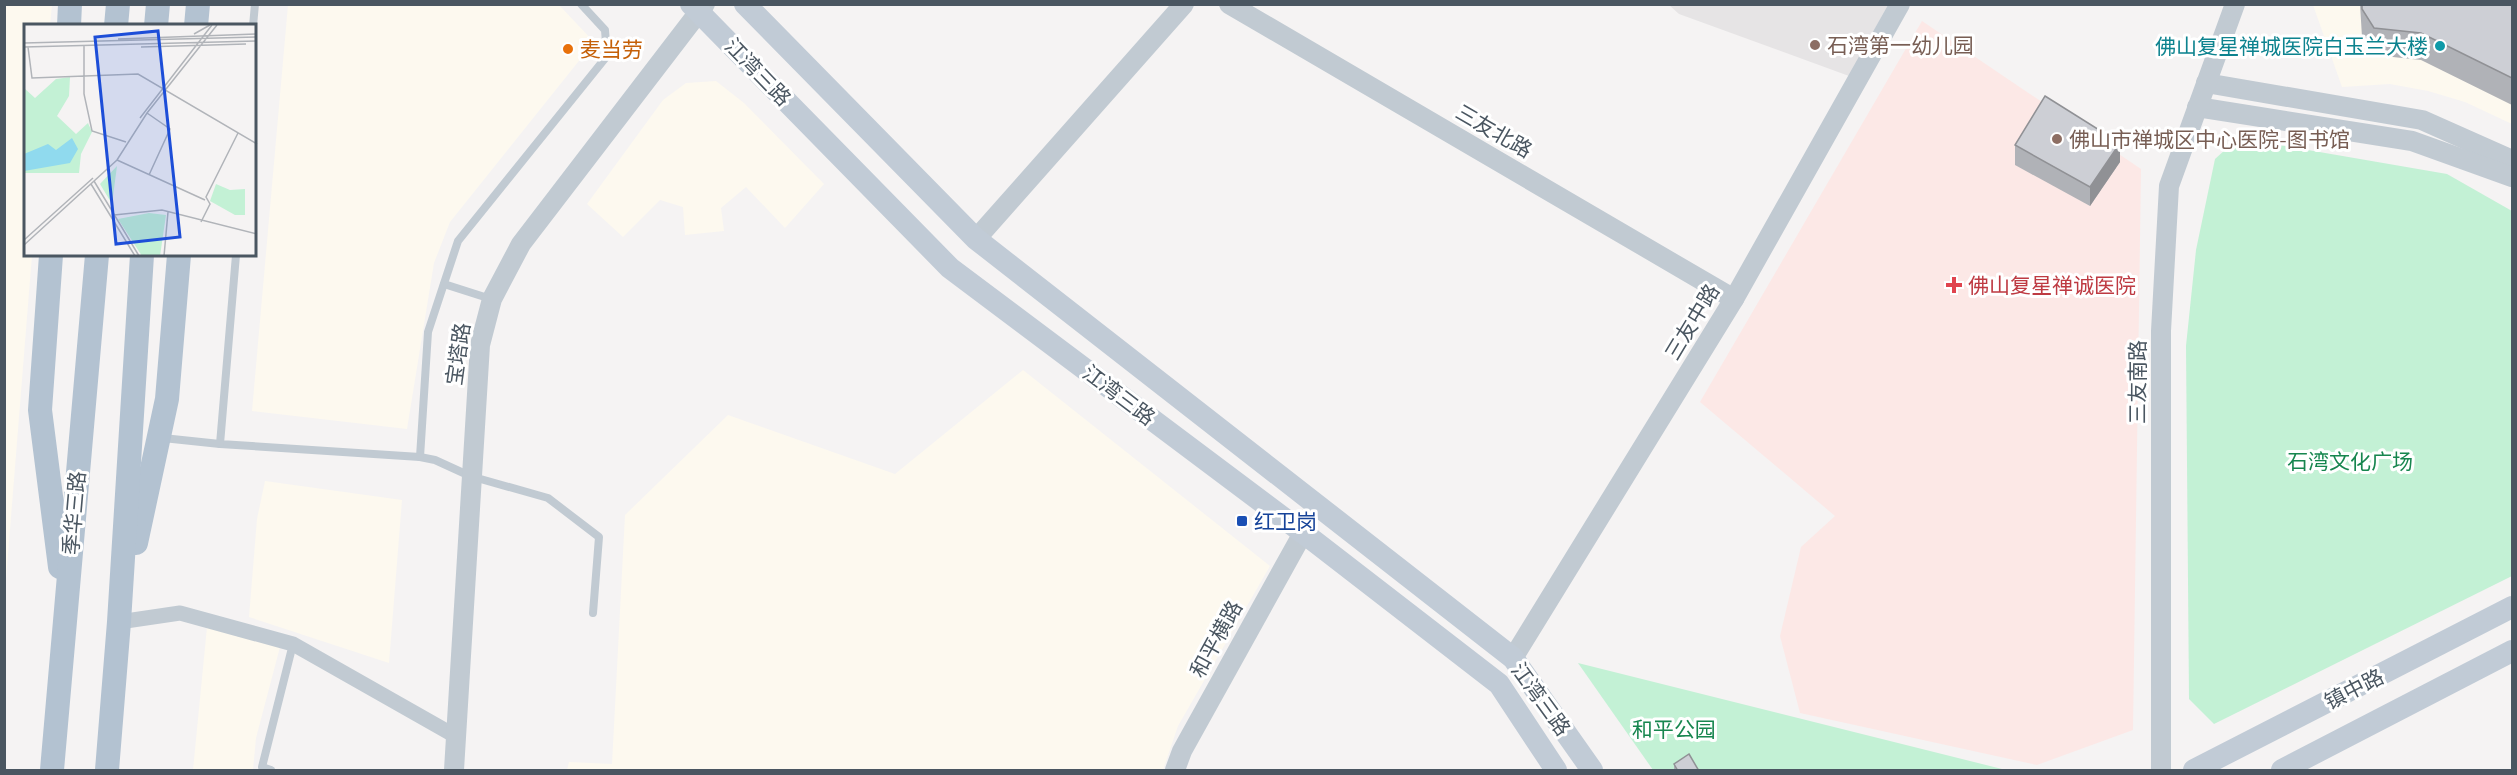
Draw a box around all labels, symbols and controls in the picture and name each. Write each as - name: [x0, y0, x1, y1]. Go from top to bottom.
- inset map: [24, 24, 256, 256]
- street label: 江湾三路: [720, 33, 796, 111]
- place label: 石湾第一幼儿园: [1827, 33, 1974, 58]
- place label: 佛山复星禅城医院白玉兰大楼: [2155, 34, 2428, 59]
- place label: 麦当劳: [580, 37, 643, 62]
- marker: 石湾第一幼儿园: [1808, 38, 1822, 52]
- marker: 佛山复星禅城医院白玉兰大楼: [2433, 39, 2447, 53]
- marker: 麦当劳: [561, 42, 575, 56]
- street label: 三友北路: [1451, 99, 1537, 163]
- place label: 佛山市禅城区中心医院-图书馆: [2069, 127, 2350, 152]
- marker: 佛山市禅城区中心医院-图书馆: [2050, 132, 2064, 146]
- place label: 佛山复星禅诚医院: [1968, 273, 2136, 298]
- marker: 佛山复星禅诚医院: [1945, 276, 1963, 294]
- street label: 三友中路: [1660, 280, 1724, 364]
- street label: 宝塔路: [441, 321, 475, 387]
- street label: 三友南路: [2125, 340, 2150, 424]
- street label: 江湾三路: [1078, 360, 1160, 430]
- park label: 石湾文化广场: [2287, 449, 2413, 474]
- street label: 季华三路: [58, 470, 90, 556]
- place label: 红卫岗: [1254, 509, 1317, 534]
- marker: 红卫岗: [1235, 514, 1249, 528]
- street label: 和平横路: [1185, 596, 1247, 682]
- street label: 江湾三路: [1506, 658, 1576, 740]
- street label: 镇中路: [2320, 664, 2388, 714]
- park label: 和平公园: [1632, 717, 1716, 742]

